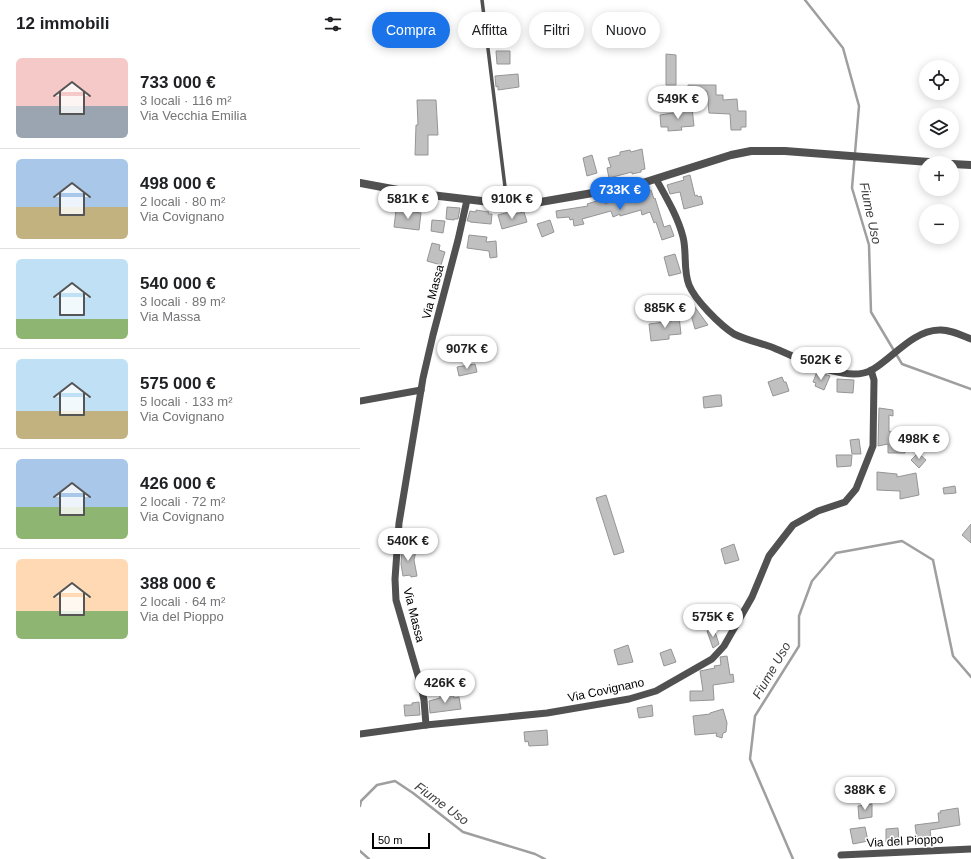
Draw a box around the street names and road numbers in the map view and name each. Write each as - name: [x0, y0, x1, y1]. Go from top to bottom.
- street label: Via Massa: [419, 263, 447, 321]
- street label: Via Massa: [400, 586, 428, 644]
- street label: Via Covignano: [566, 675, 646, 705]
- street label: Via del Pioppo: [866, 832, 944, 850]

